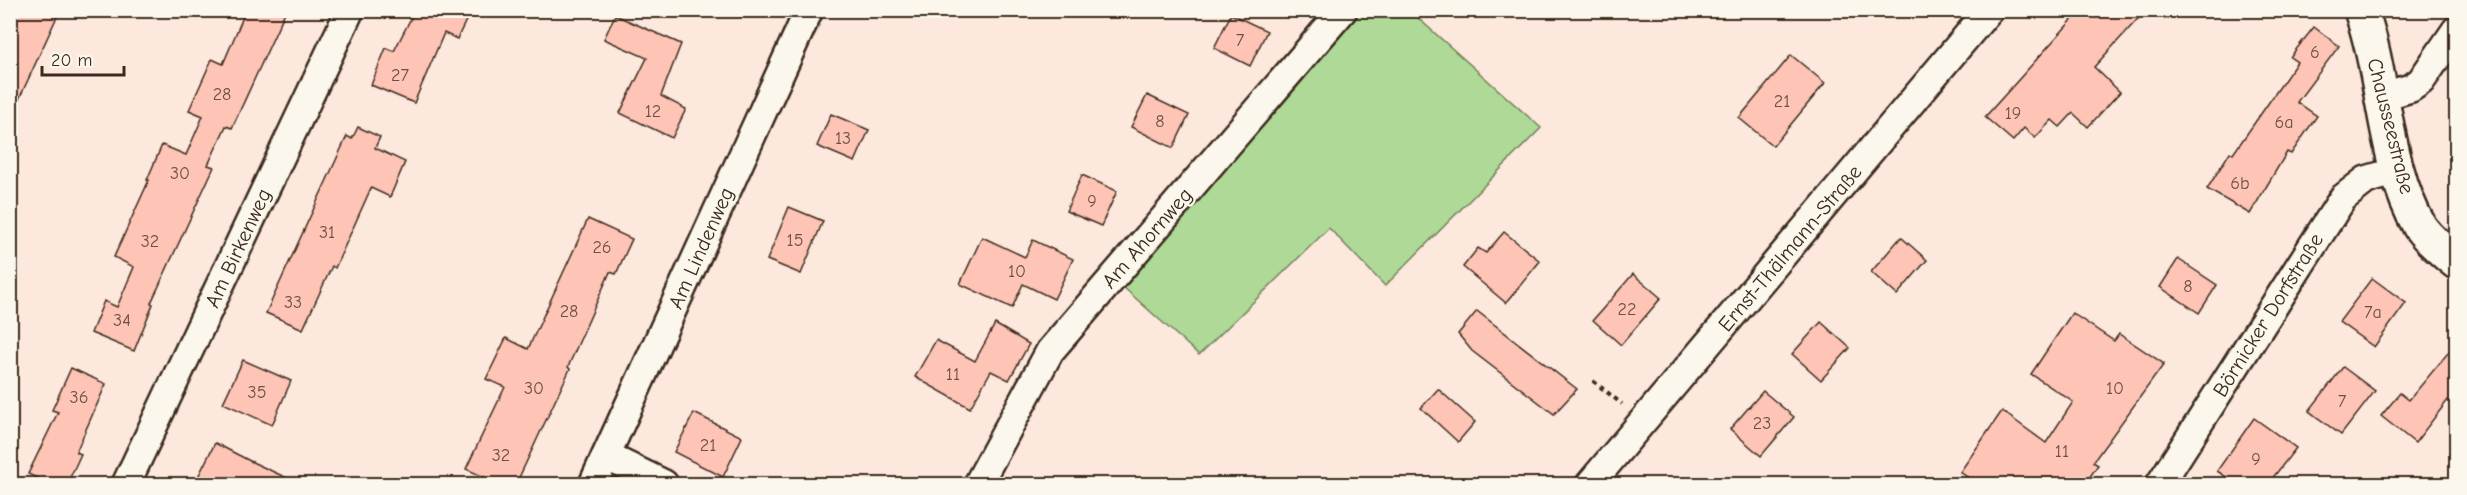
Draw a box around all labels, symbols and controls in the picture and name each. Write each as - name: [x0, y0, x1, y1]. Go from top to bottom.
- house number: 7: [1236, 30, 1245, 51]
- scale bar: [42, 39, 124, 77]
- house number: 6: [2310, 42, 2320, 63]
- text: 20 m: [51, 50, 92, 71]
- street label: Chausseestraße: [2363, 56, 2419, 196]
- house number: 27: [391, 65, 409, 86]
- house number: 28: [213, 84, 231, 105]
- house number: 21: [1774, 91, 1790, 112]
- house number: 12: [645, 101, 661, 122]
- house number: 19: [2005, 103, 2021, 124]
- house number: 8: [1155, 111, 1165, 132]
- house number: 6a: [2274, 112, 2294, 133]
- house number: 13: [835, 128, 851, 149]
- street label: Ernst-Thälmann-Straße: [1713, 160, 1867, 336]
- house number: 30: [170, 163, 190, 184]
- house number: 6b: [2230, 173, 2250, 194]
- street label: Am Lindenweg: [663, 183, 739, 313]
- street label: Am Ahornweg: [1097, 183, 1197, 293]
- street label: Am Birkenweg: [200, 185, 276, 311]
- house number: 9: [1087, 191, 1097, 212]
- house number: 31: [319, 222, 335, 243]
- street label: Börnicker Dorfstraße: [2208, 229, 2328, 401]
- house number: 15: [787, 230, 803, 251]
- house number: 32: [141, 231, 159, 252]
- house number: 26: [592, 237, 612, 258]
- house number: 10: [1008, 261, 1026, 282]
- house number: 8: [2183, 276, 2193, 297]
- house number: 33: [284, 292, 302, 313]
- house number: 22: [1618, 299, 1636, 320]
- house number: 28: [560, 301, 578, 322]
- house number: 7a: [2364, 302, 2382, 323]
- house number: 34: [113, 310, 131, 331]
- house number: 11: [946, 364, 960, 385]
- house number: 30: [524, 378, 544, 399]
- house number: 10: [2106, 378, 2124, 399]
- house number: 35: [248, 382, 266, 403]
- house number: 36: [70, 387, 88, 408]
- house number: 7: [2338, 391, 2347, 412]
- house number: 23: [1753, 413, 1771, 434]
- house number: 21: [700, 435, 716, 456]
- house number: 11: [2055, 441, 2069, 462]
- house number: 32: [492, 445, 510, 466]
- house number: 9: [2251, 449, 2261, 470]

